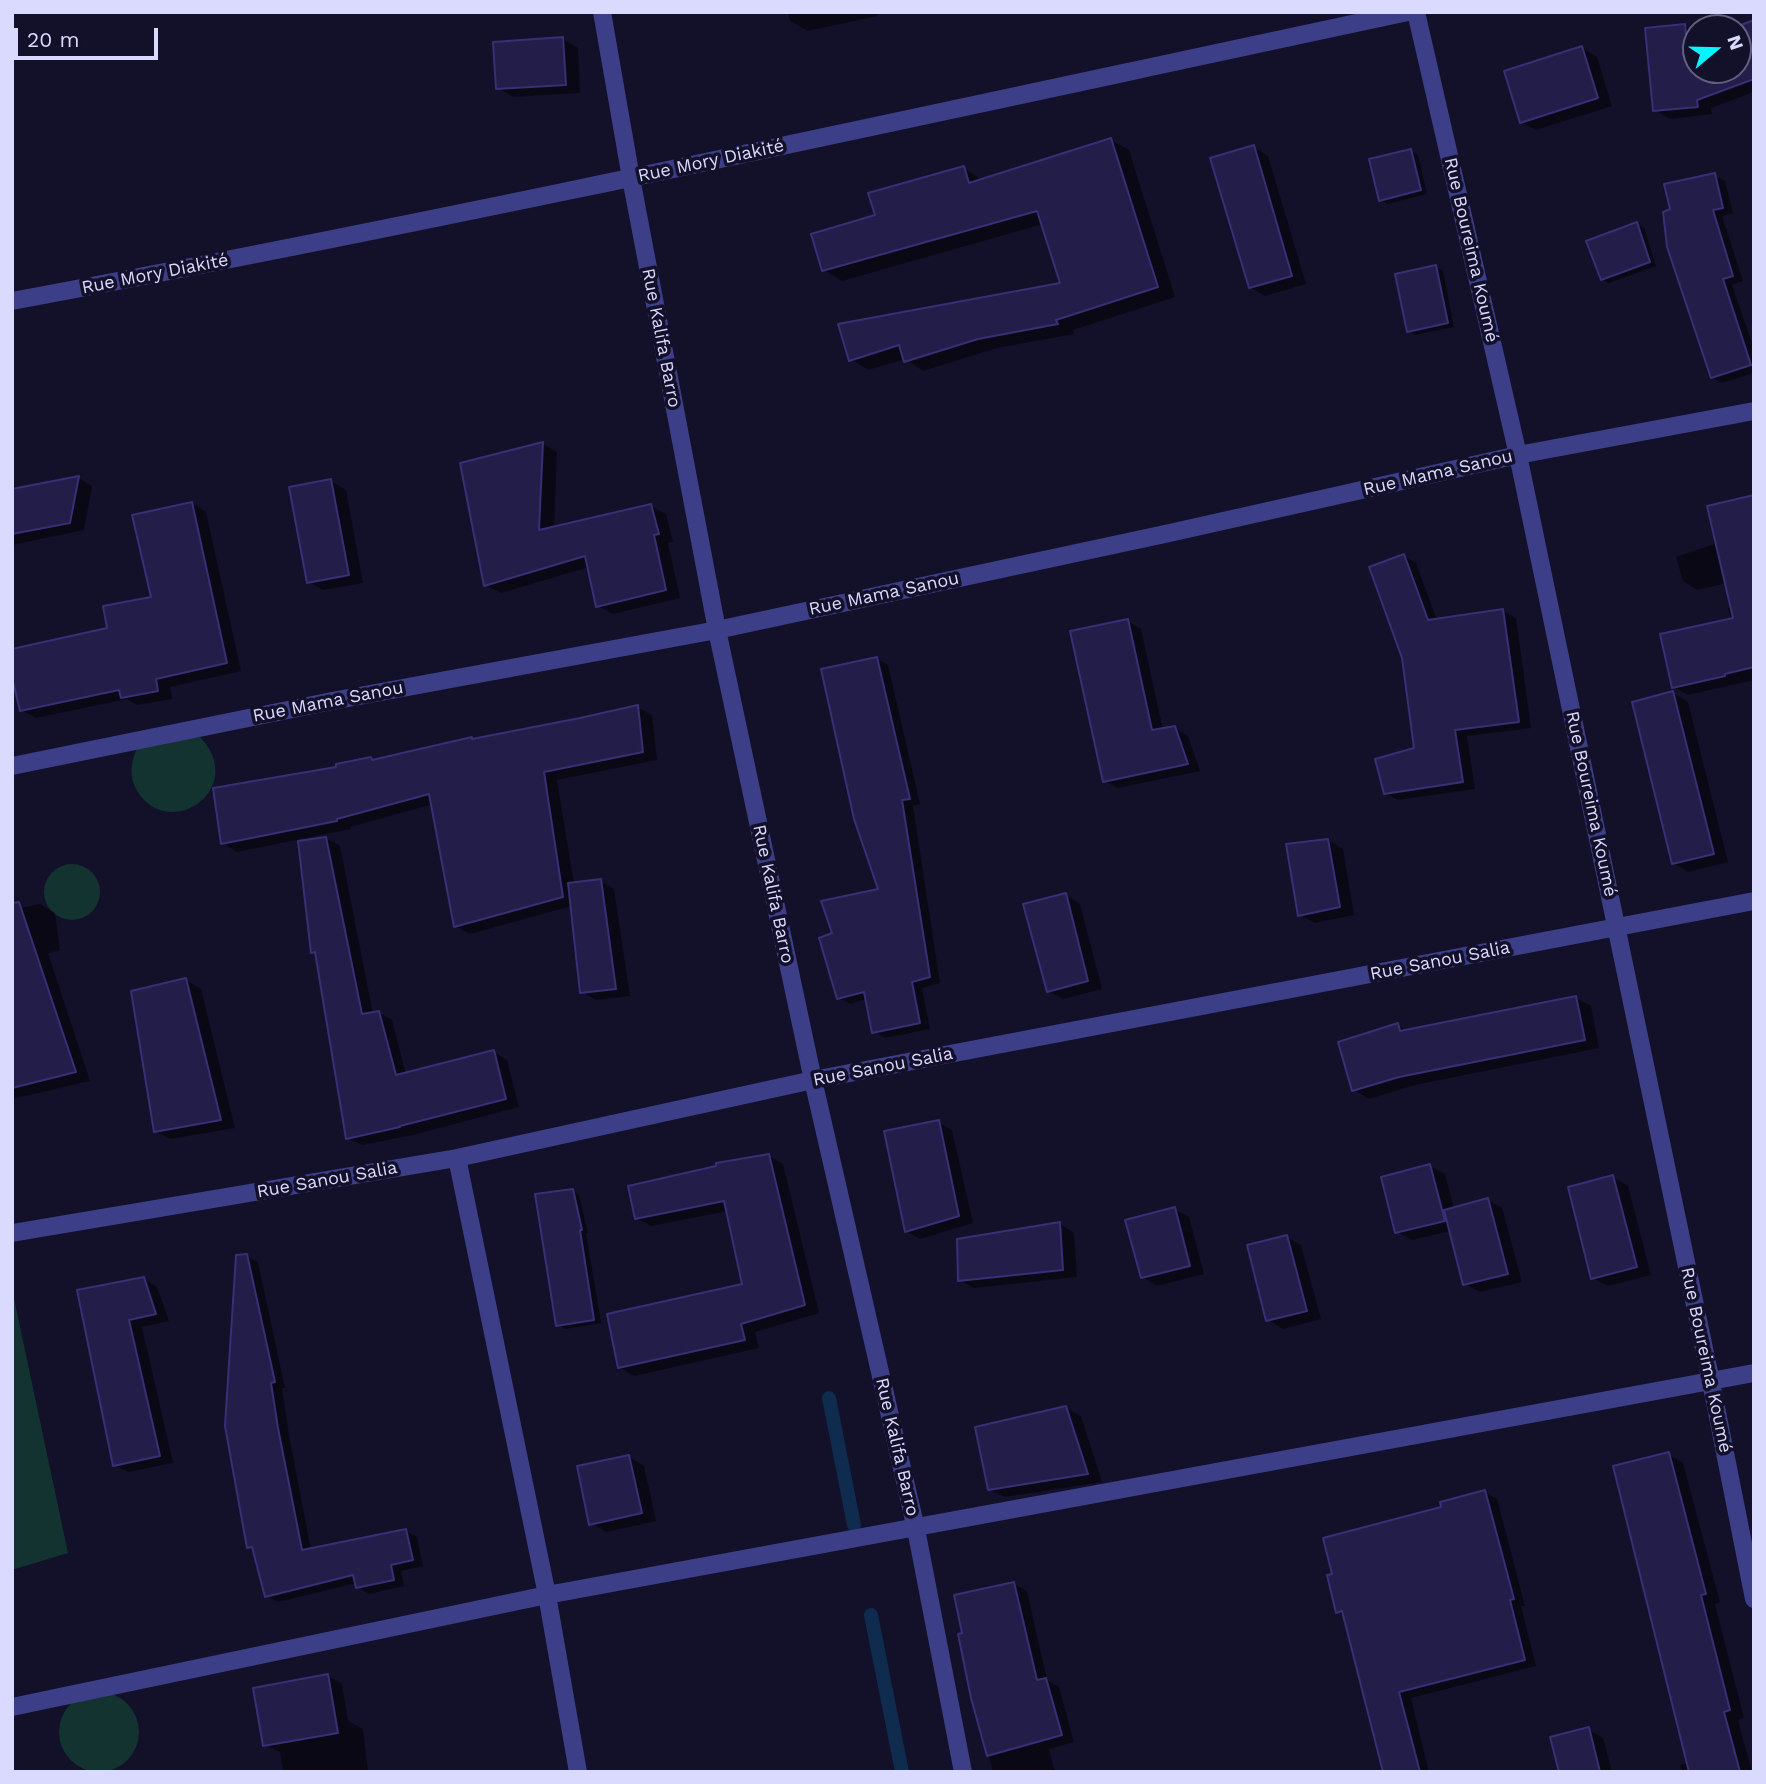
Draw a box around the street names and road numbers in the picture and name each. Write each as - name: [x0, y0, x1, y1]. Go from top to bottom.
- street label: Rue Mory Diakité: [636, 135, 786, 187]
- street label: Rue Boureima Koumé: [1439, 155, 1503, 345]
- street label: Rue Mory Diakité: [80, 249, 230, 299]
- street label: Rue Kalifa Barro: [637, 267, 685, 409]
- street label: Rue Mama Sanou: [1361, 445, 1515, 501]
- street label: Rue Mama Sanou: [807, 568, 961, 620]
- street label: Rue Mama Sanou: [251, 677, 405, 727]
- street label: Rue Boureima Koumé: [1561, 709, 1621, 899]
- street label: Rue Kalifa Barro: [748, 823, 798, 965]
- street label: Rue Sanou Salia: [1368, 937, 1512, 985]
- street label: Rue Sanou Salia: [811, 1043, 955, 1091]
- street label: Rue Sanou Salia: [255, 1157, 399, 1203]
- street label: Rue Boureima Koumé: [1676, 1265, 1736, 1455]
- street label: Rue Kalifa Barro: [871, 1376, 923, 1518]

